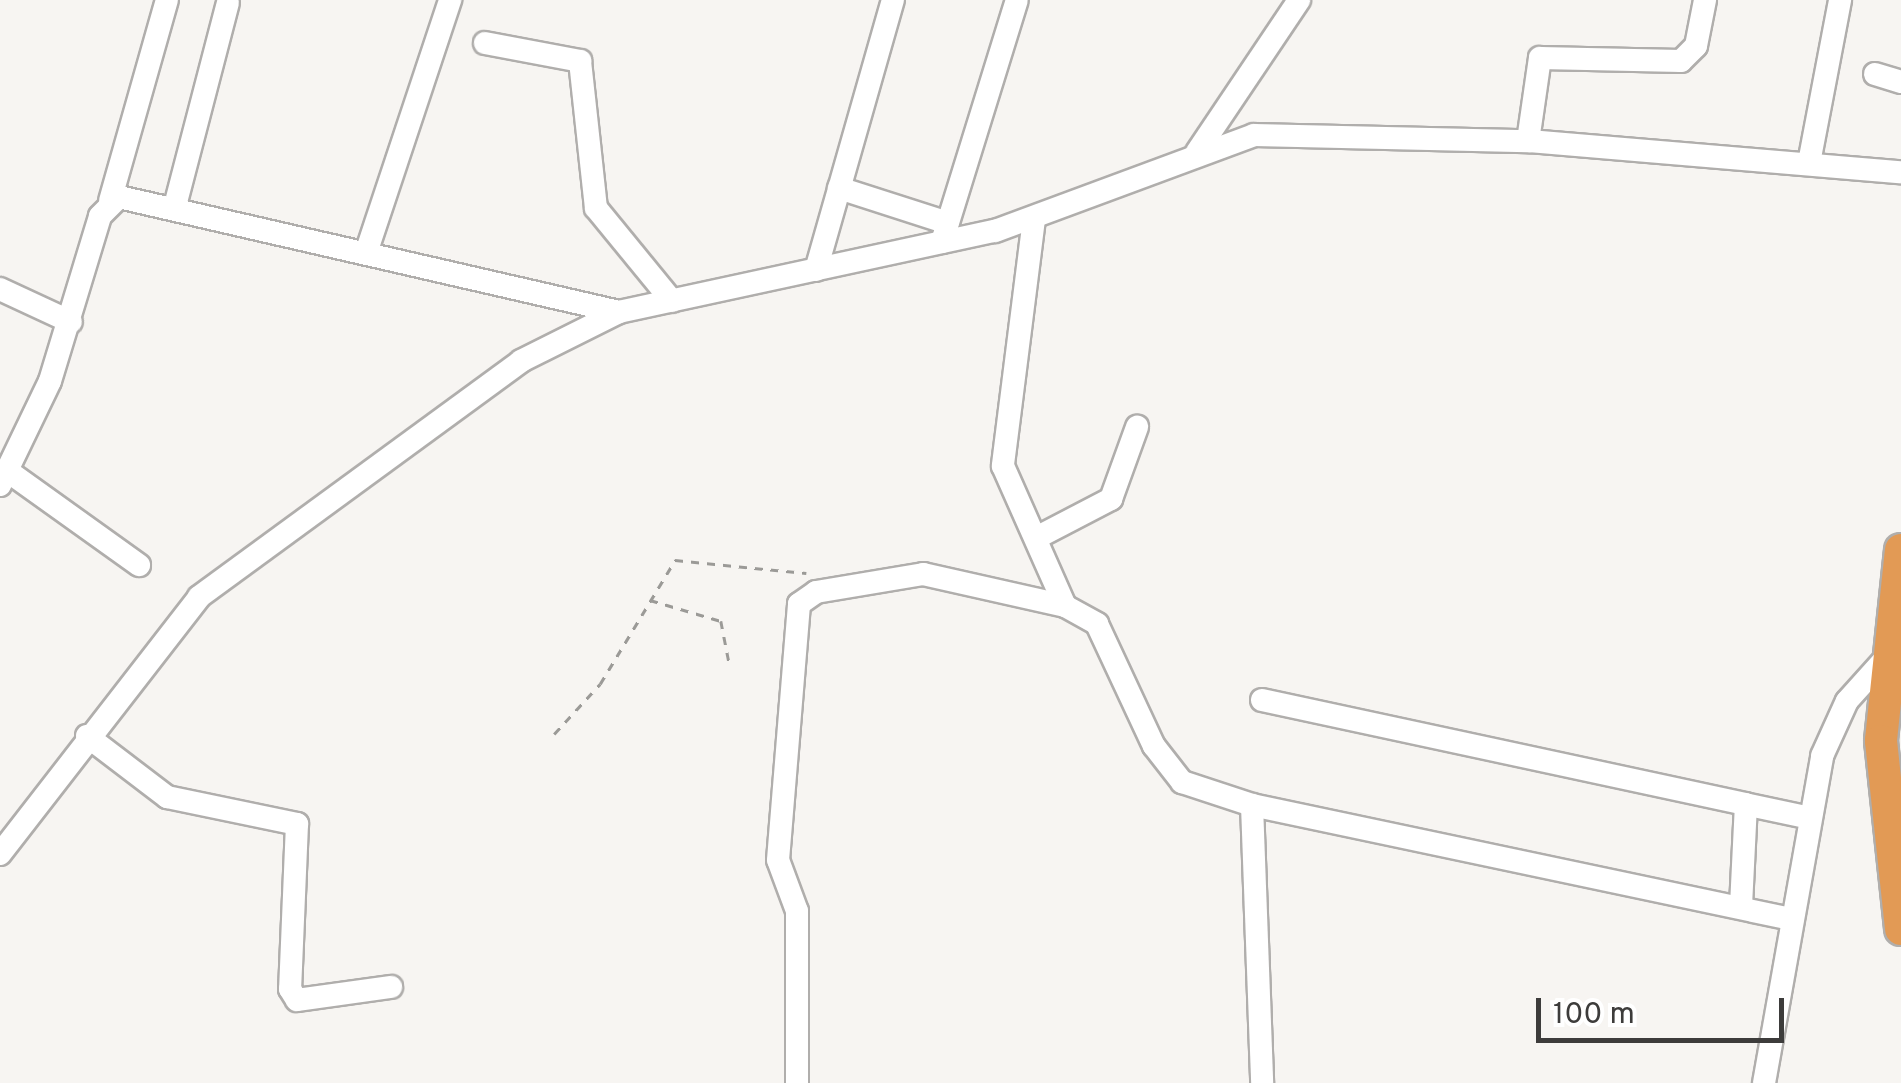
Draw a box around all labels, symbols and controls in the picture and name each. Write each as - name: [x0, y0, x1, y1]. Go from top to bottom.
- scale bar: [1541, 978, 1788, 1040]
- text: 100 m: [1553, 997, 1635, 1034]

